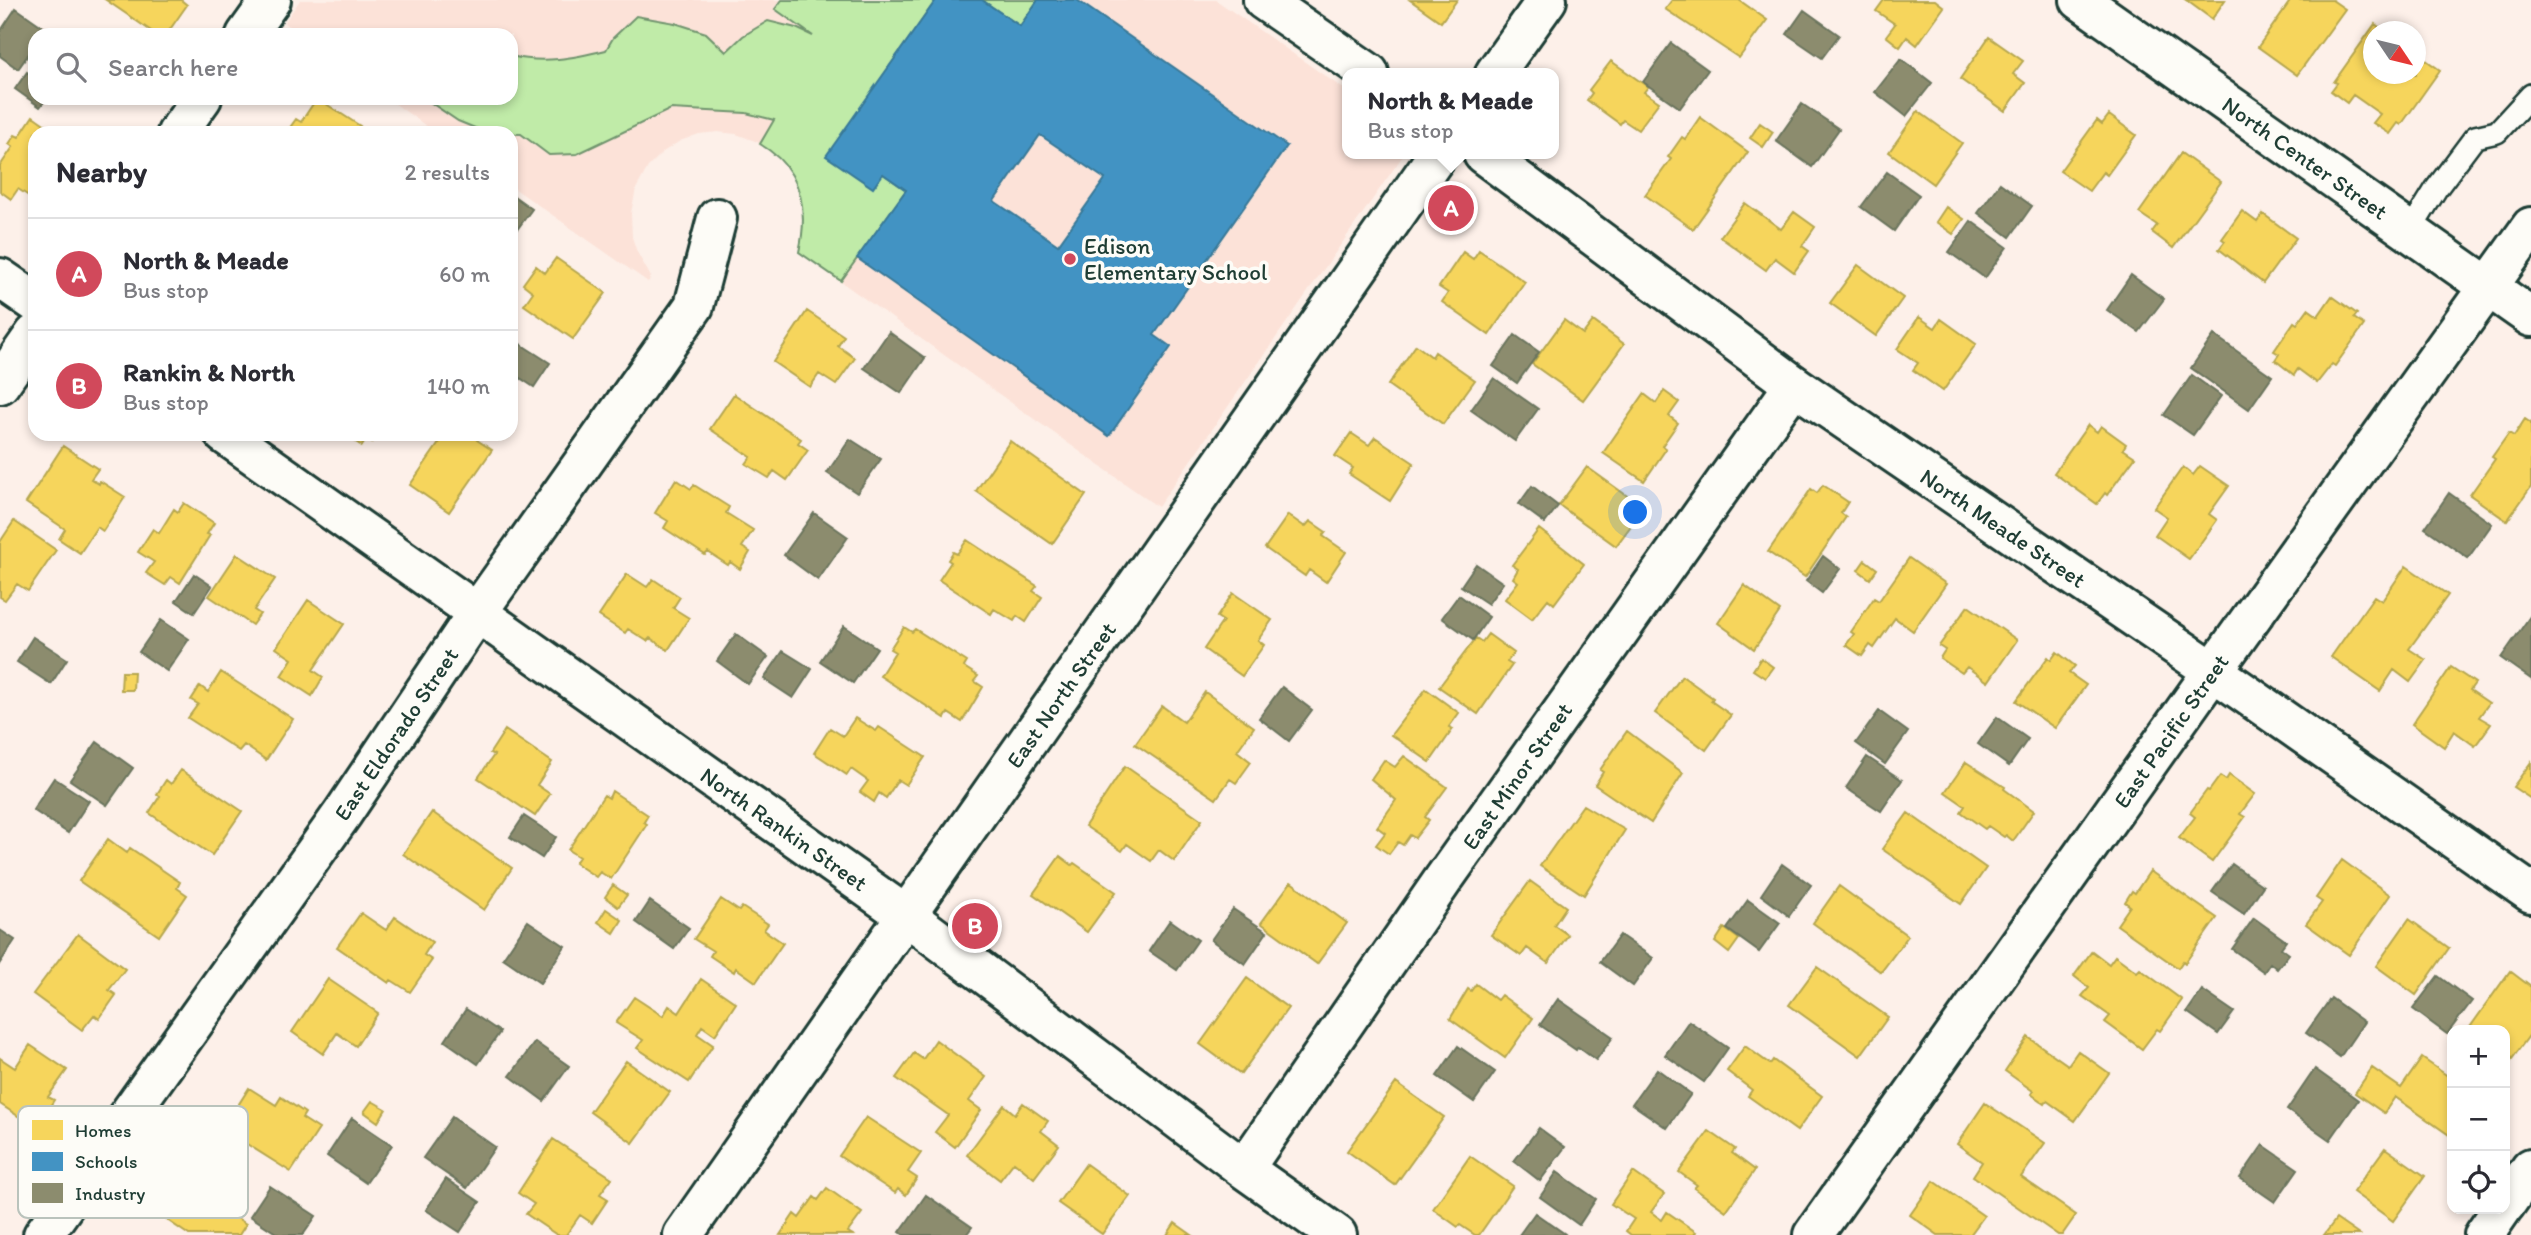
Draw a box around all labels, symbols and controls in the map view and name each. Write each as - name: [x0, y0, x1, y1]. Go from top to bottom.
- north arrow: [2363, 21, 2426, 84]
- search box: [28, 28, 518, 105]
- icon: search: [52, 48, 90, 86]
- text: Search here: [108, 51, 238, 83]
- popup: [1342, 68, 1559, 159]
- text: North & Meade: [1368, 84, 1533, 116]
- street label: North Center Street: [2217, 90, 2394, 226]
- text: Bus stop: [1368, 116, 1453, 144]
- text: Nearby: [56, 153, 147, 190]
- text: 2 results: [404, 158, 490, 186]
- pin: A: [1428, 182, 1474, 234]
- place label: Edison Elementary School: [1084, 232, 1268, 286]
- text: North & Meade: [123, 244, 289, 276]
- marker: Edison Elementary School: [1062, 251, 1078, 267]
- text: A: [72, 260, 86, 288]
- text: 60 m: [439, 260, 490, 288]
- text: Bus stop: [123, 276, 209, 304]
- text: Rankin & North: [123, 356, 295, 388]
- text: B: [72, 372, 86, 400]
- text: 140 m: [427, 372, 490, 400]
- text: Bus stop: [123, 388, 209, 416]
- street label: North Meade Street: [1915, 462, 2091, 594]
- your location: [1618, 495, 1652, 529]
- street label: East North Street: [1000, 616, 1122, 773]
- street label: East Eldorado Street: [328, 642, 464, 826]
- street label: East Pacific Street: [2107, 649, 2235, 813]
- street label: East Minor Street: [1456, 697, 1578, 855]
- street label: North Rankin Street: [695, 761, 873, 897]
- pin: B: [952, 900, 998, 952]
- map controls: [2447, 1025, 2510, 1214]
- button: +: [2447, 1025, 2510, 1088]
- button: −: [2447, 1088, 2510, 1151]
- legend: [18, 1106, 248, 1218]
- text: Homes: [75, 1119, 131, 1142]
- text: Schools: [75, 1150, 138, 1173]
- button: locate: [2447, 1151, 2510, 1214]
- text: Industry: [75, 1182, 145, 1205]

